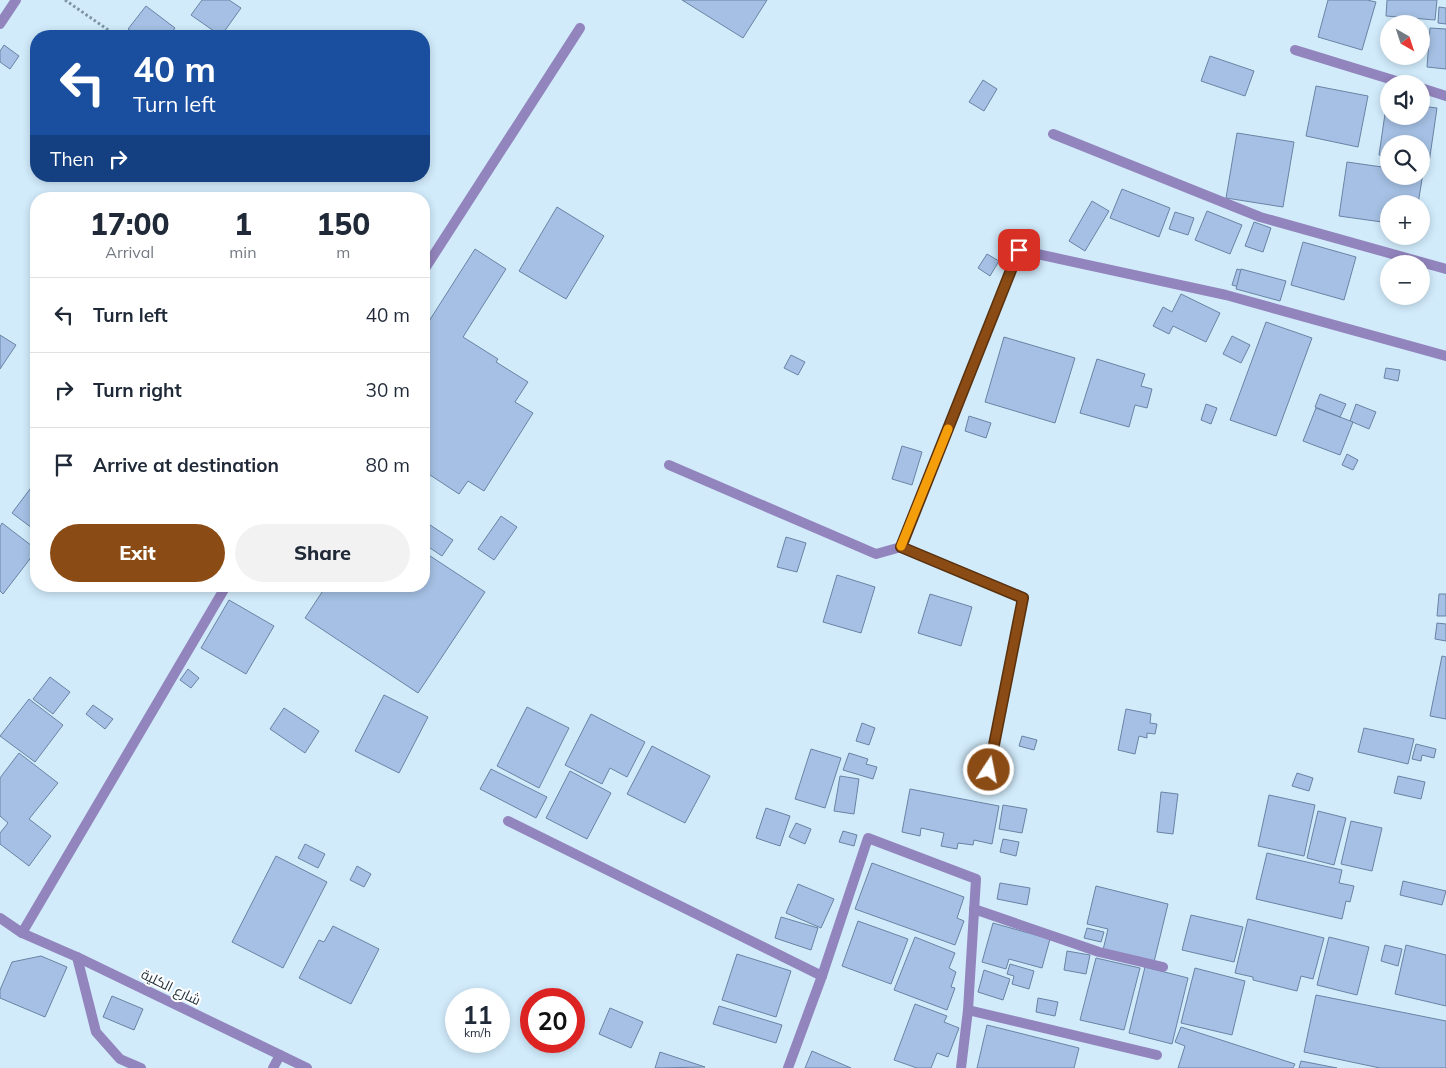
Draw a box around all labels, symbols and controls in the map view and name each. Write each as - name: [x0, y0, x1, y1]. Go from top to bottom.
- north arrow: [1380, 15, 1430, 65]
- map controls: [1380, 15, 1430, 305]
- text: 40 m: [133, 47, 216, 91]
- icon: left: [50, 50, 115, 115]
- button: sound: [1380, 75, 1430, 125]
- text: Turn left: [133, 90, 216, 118]
- button: search: [1380, 135, 1430, 185]
- icon: right: [104, 145, 132, 173]
- text: Then: [50, 147, 94, 171]
- button: +: [1380, 195, 1430, 245]
- text: 17:00: [90, 205, 170, 243]
- text: 1: [234, 205, 252, 243]
- text: 150: [316, 205, 370, 243]
- pin: [998, 229, 1040, 271]
- icon: arrive: [1005, 236, 1033, 264]
- text: Arrival: [105, 242, 154, 262]
- text: min: [229, 242, 257, 262]
- text: m: [336, 242, 350, 262]
- button: −: [1380, 255, 1430, 305]
- icon: left: [50, 301, 78, 329]
- text: Turn left: [93, 303, 168, 327]
- text: 40 m: [366, 303, 410, 327]
- icon: right: [50, 376, 78, 404]
- text: Turn right: [93, 378, 182, 402]
- text: 30 m: [366, 378, 410, 402]
- icon: arrive: [50, 451, 78, 479]
- text: Arrive at destination: [93, 453, 279, 477]
- text: 80 m: [366, 453, 410, 477]
- button: Exit: [50, 524, 225, 582]
- button: Share: [235, 524, 410, 582]
- position arrow: [962, 743, 1014, 795]
- street label: شارع الكلية: [138, 965, 204, 1009]
- speed limit sign: 20: [520, 988, 585, 1053]
- text: 11: [462, 999, 493, 1030]
- text: km/h: [464, 1025, 491, 1040]

